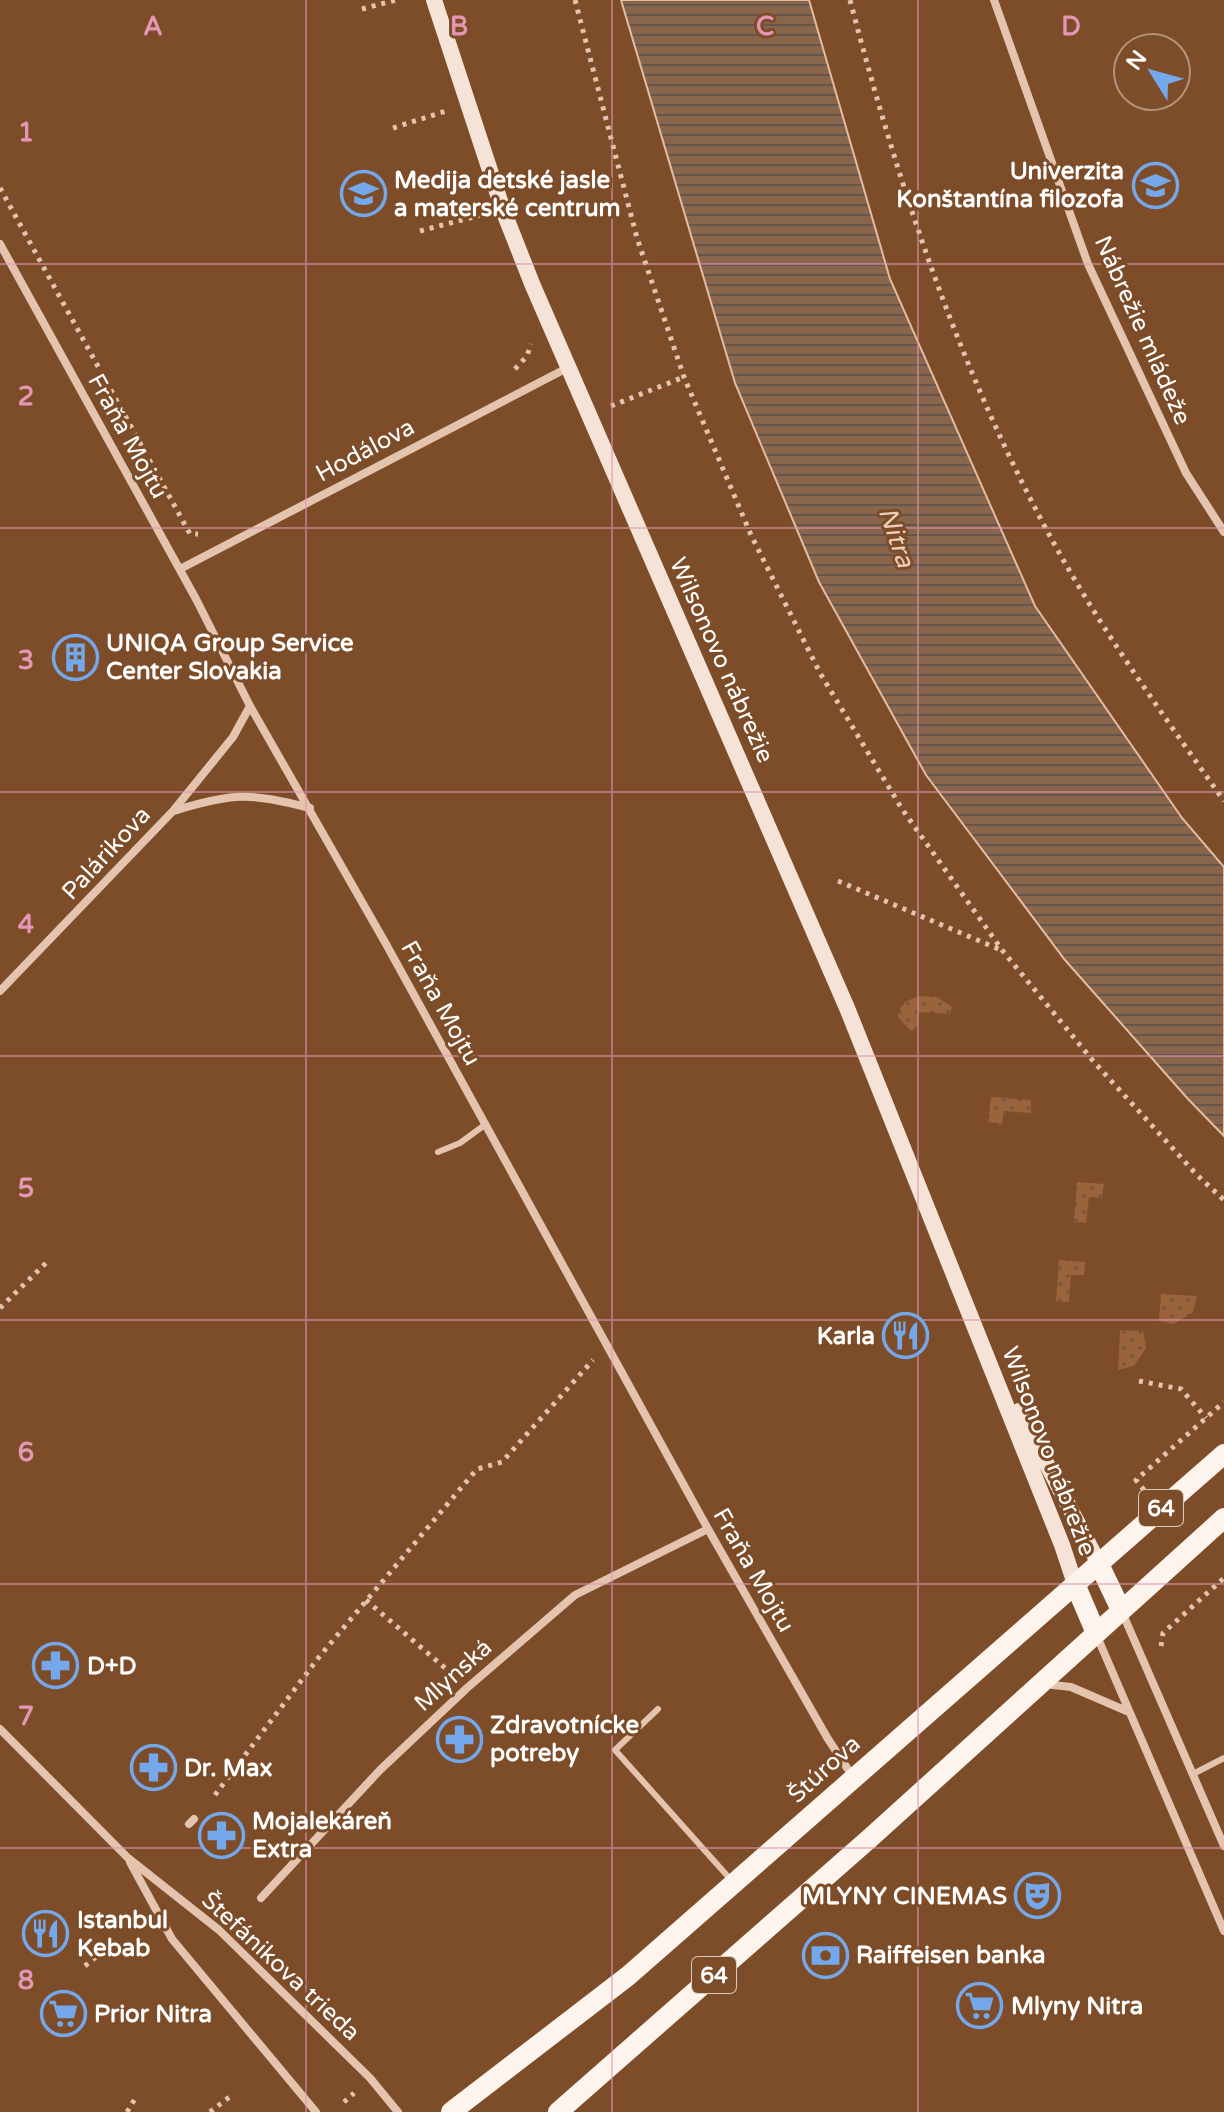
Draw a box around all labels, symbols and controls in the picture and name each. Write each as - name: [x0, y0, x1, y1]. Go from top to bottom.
- text: A: [143, 11, 163, 42]
- text: B: [450, 11, 468, 42]
- text: C: [756, 11, 774, 42]
- text: D: [1061, 11, 1081, 42]
- north arrow: [1112, 32, 1192, 112]
- text: N: [1121, 46, 1153, 75]
- text: 1: [18, 117, 34, 148]
- place label: Univerzita Konštantína filozofa: [896, 157, 1124, 214]
- school or university icon: Univerzita Konštantína filozofa: [1131, 161, 1179, 209]
- place label: Medija detské jasle a materské centrum: [394, 166, 621, 223]
- school or university icon: Medija detské jasle a materské centrum: [339, 170, 387, 218]
- street label: Nábrežie mládeže: [1088, 231, 1197, 429]
- street label: Fraňa Mojtu: [81, 369, 174, 504]
- text: 2: [18, 381, 34, 412]
- street label: Hodálova: [311, 412, 419, 488]
- water label: Nitra: [872, 503, 922, 573]
- street label: Wilsonovo nábrežie: [663, 553, 780, 767]
- place label: UNIQA Group Service Center Slovakia: [106, 629, 354, 686]
- building icon: UNIQA Group Service Center Slovakia: [51, 633, 99, 681]
- text: 3: [18, 645, 34, 676]
- street label: Palárikova: [56, 801, 157, 906]
- text: 4: [18, 909, 34, 940]
- street label: Fraňa Mojtu: [394, 936, 487, 1071]
- text: 5: [18, 1173, 34, 1204]
- restaurant icon: Karla: [882, 1312, 930, 1360]
- place label: Karla: [817, 1322, 875, 1351]
- street label: Wilsonovo nábrežie: [995, 1343, 1102, 1560]
- text: 6: [18, 1437, 34, 1468]
- road number: 64: [1139, 1490, 1183, 1526]
- street label: Fraňa Mojtu: [706, 1503, 801, 1637]
- street label: Mlynská: [409, 1633, 498, 1718]
- pharmacy icon: D+D: [32, 1642, 80, 1690]
- place label: D+D: [87, 1652, 137, 1681]
- text: 7: [18, 1701, 34, 1732]
- place label: Zdravotnícke potreby: [490, 1711, 639, 1768]
- pharmacy icon: Zdravotnícke potreby: [435, 1715, 483, 1763]
- street label: Štúrova: [782, 1729, 867, 1809]
- pharmacy icon: Dr. Max: [129, 1744, 177, 1792]
- place label: Dr. Max: [184, 1754, 272, 1783]
- place label: Mojalekáreň Extra: [252, 1807, 392, 1864]
- pharmacy icon: Mojalekáreň Extra: [197, 1811, 245, 1859]
- theatre icon: MLYNY CINEMAS: [1014, 1872, 1062, 1920]
- place label: MLYNY CINEMAS: [802, 1882, 1007, 1911]
- street label: Štefánikova trieda: [195, 1886, 366, 2047]
- place label: Istanbul Kebab: [77, 1906, 168, 1963]
- restaurant icon: Istanbul Kebab: [22, 1910, 70, 1958]
- bank icon: Raiffeisen banka: [801, 1931, 849, 1979]
- place label: Raiffeisen banka: [856, 1941, 1046, 1970]
- road number: 64: [692, 1957, 736, 1993]
- text: 8: [18, 1965, 34, 1996]
- supermarket icon: Mlyny Nitra: [956, 1982, 1004, 2030]
- supermarket icon: Prior Nitra: [39, 1990, 87, 2038]
- place label: Mlyny Nitra: [1011, 1992, 1143, 2021]
- place label: Prior Nitra: [94, 2000, 212, 2029]

